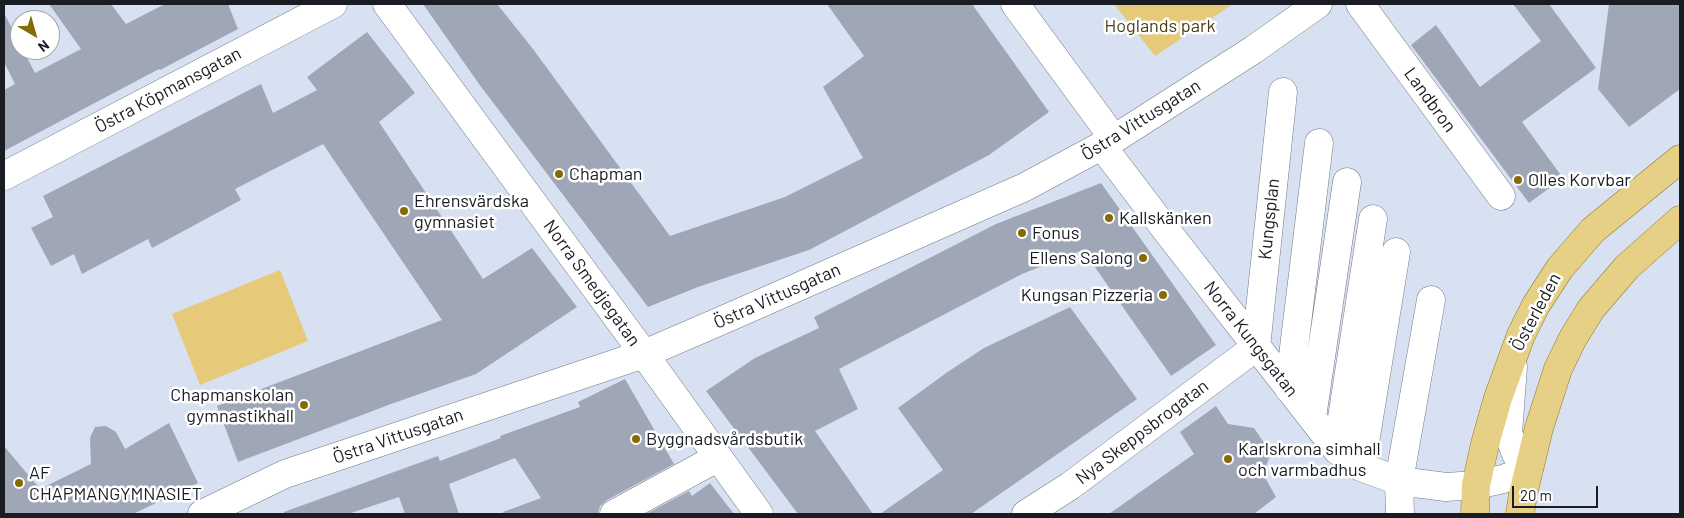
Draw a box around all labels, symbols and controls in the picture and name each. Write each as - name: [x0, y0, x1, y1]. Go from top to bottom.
- north arrow: [10, 10, 60, 60]
- park label: Hoglands park: [1105, 15, 1215, 37]
- text: N: [35, 37, 53, 56]
- street label: Östra Köpmansgatan: [91, 42, 245, 138]
- street label: Landbron: [1399, 63, 1461, 137]
- street label: Östra Vittusgatan: [1077, 75, 1205, 165]
- place label: Chapman: [569, 163, 643, 185]
- marker: Chapman: [553, 168, 565, 180]
- place label: Olles Korvbar: [1528, 169, 1631, 191]
- marker: Olles Korvbar: [1512, 174, 1524, 186]
- street label: Kungsplan: [1254, 177, 1284, 261]
- place label: Ehrensvärdska gymnasiet: [414, 190, 529, 232]
- marker: Ehrensvärdska gymnasiet: [398, 205, 410, 217]
- place label: Kallskänken: [1119, 207, 1212, 229]
- marker: Kallskänken: [1103, 212, 1115, 224]
- street label: Norra Smedjegatan: [539, 216, 645, 350]
- place label: Fonus: [1032, 222, 1079, 244]
- marker: Fonus: [1016, 227, 1028, 239]
- place label: Ellens Salong: [1029, 247, 1133, 269]
- marker: Ellens Salong: [1137, 252, 1149, 264]
- street label: Östra Vittusgatan: [710, 258, 844, 334]
- street label: Österleden: [1506, 269, 1566, 355]
- street label: Norra Kungsgatan: [1199, 277, 1303, 401]
- place label: Kungsan Pizzeria: [1021, 284, 1153, 306]
- marker: Kungsan Pizzeria: [1157, 289, 1169, 301]
- street label: Nya Skeppsbrogatan: [1071, 375, 1213, 489]
- place label: Chapmanskolan gymnastikhall: [170, 384, 294, 426]
- marker: Chapmanskolan gymnastikhall: [298, 399, 310, 411]
- street label: Östra Vittusgatan: [330, 404, 466, 468]
- place label: Byggnadsvårdsbutik: [646, 428, 803, 450]
- marker: Byggnadsvårdsbutik: [630, 433, 642, 445]
- place label: Karlskrona simhall och varmbadhus: [1238, 438, 1381, 480]
- marker: Karlskrona simhall och varmbadhus: [1222, 453, 1234, 465]
- place label: AF CHAPMANGYMNASIET: [29, 462, 202, 504]
- scale bar: [1514, 476, 1600, 508]
- marker: AF CHAPMANGYMNASIET: [13, 477, 25, 489]
- text: 20 m: [1520, 486, 1552, 504]

